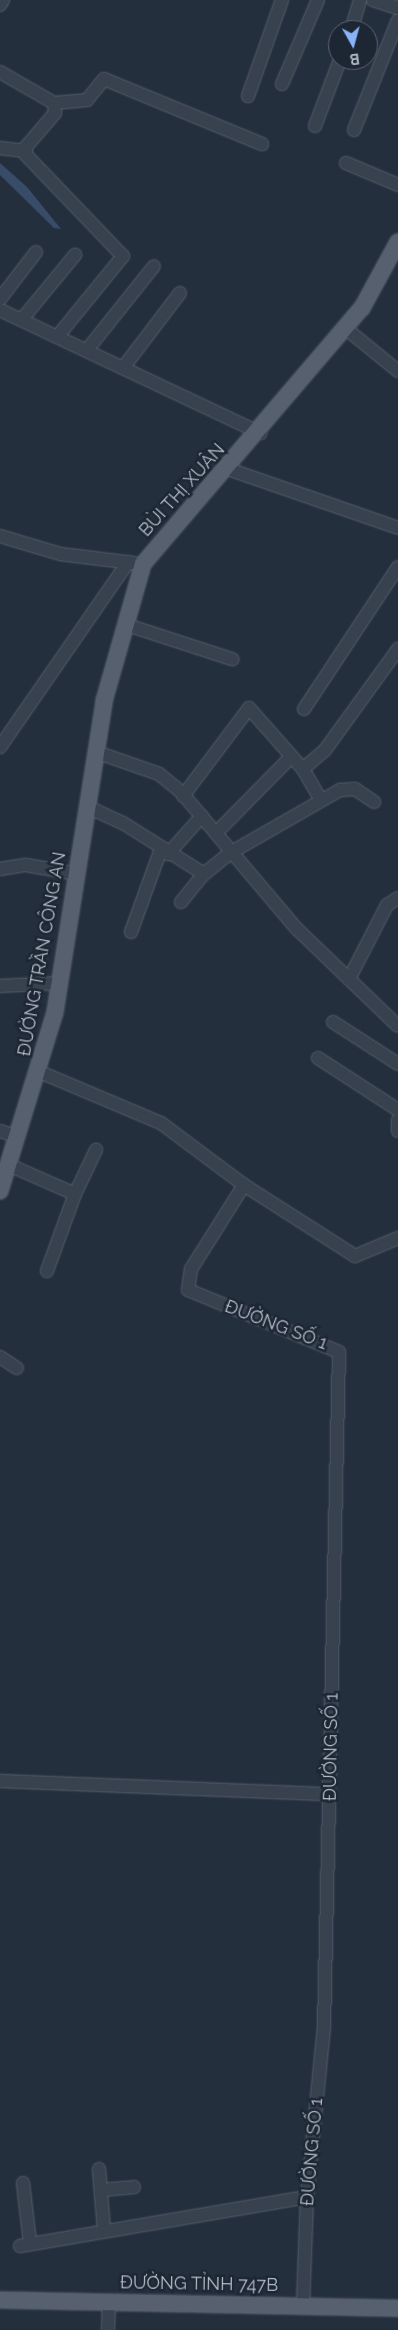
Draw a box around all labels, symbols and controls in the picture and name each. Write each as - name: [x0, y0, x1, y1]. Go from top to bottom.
- north arrow: [328, 20, 378, 70]
- text: B: [349, 50, 360, 67]
- street label: BÙI THỊ XUÂN: [134, 439, 230, 541]
- street label: ĐƯỜNG TRẦN CÔNG AN: [13, 850, 71, 1058]
- street label: ĐƯỜNG SỐ 1: [222, 1296, 330, 1354]
- street label: ĐƯỜNG SỐ 1: [319, 1693, 343, 1801]
- street label: ĐƯỜNG SỐ 1: [297, 2097, 327, 2207]
- street label: ĐƯỜNG TỈNH 747B: [119, 2272, 279, 2296]

